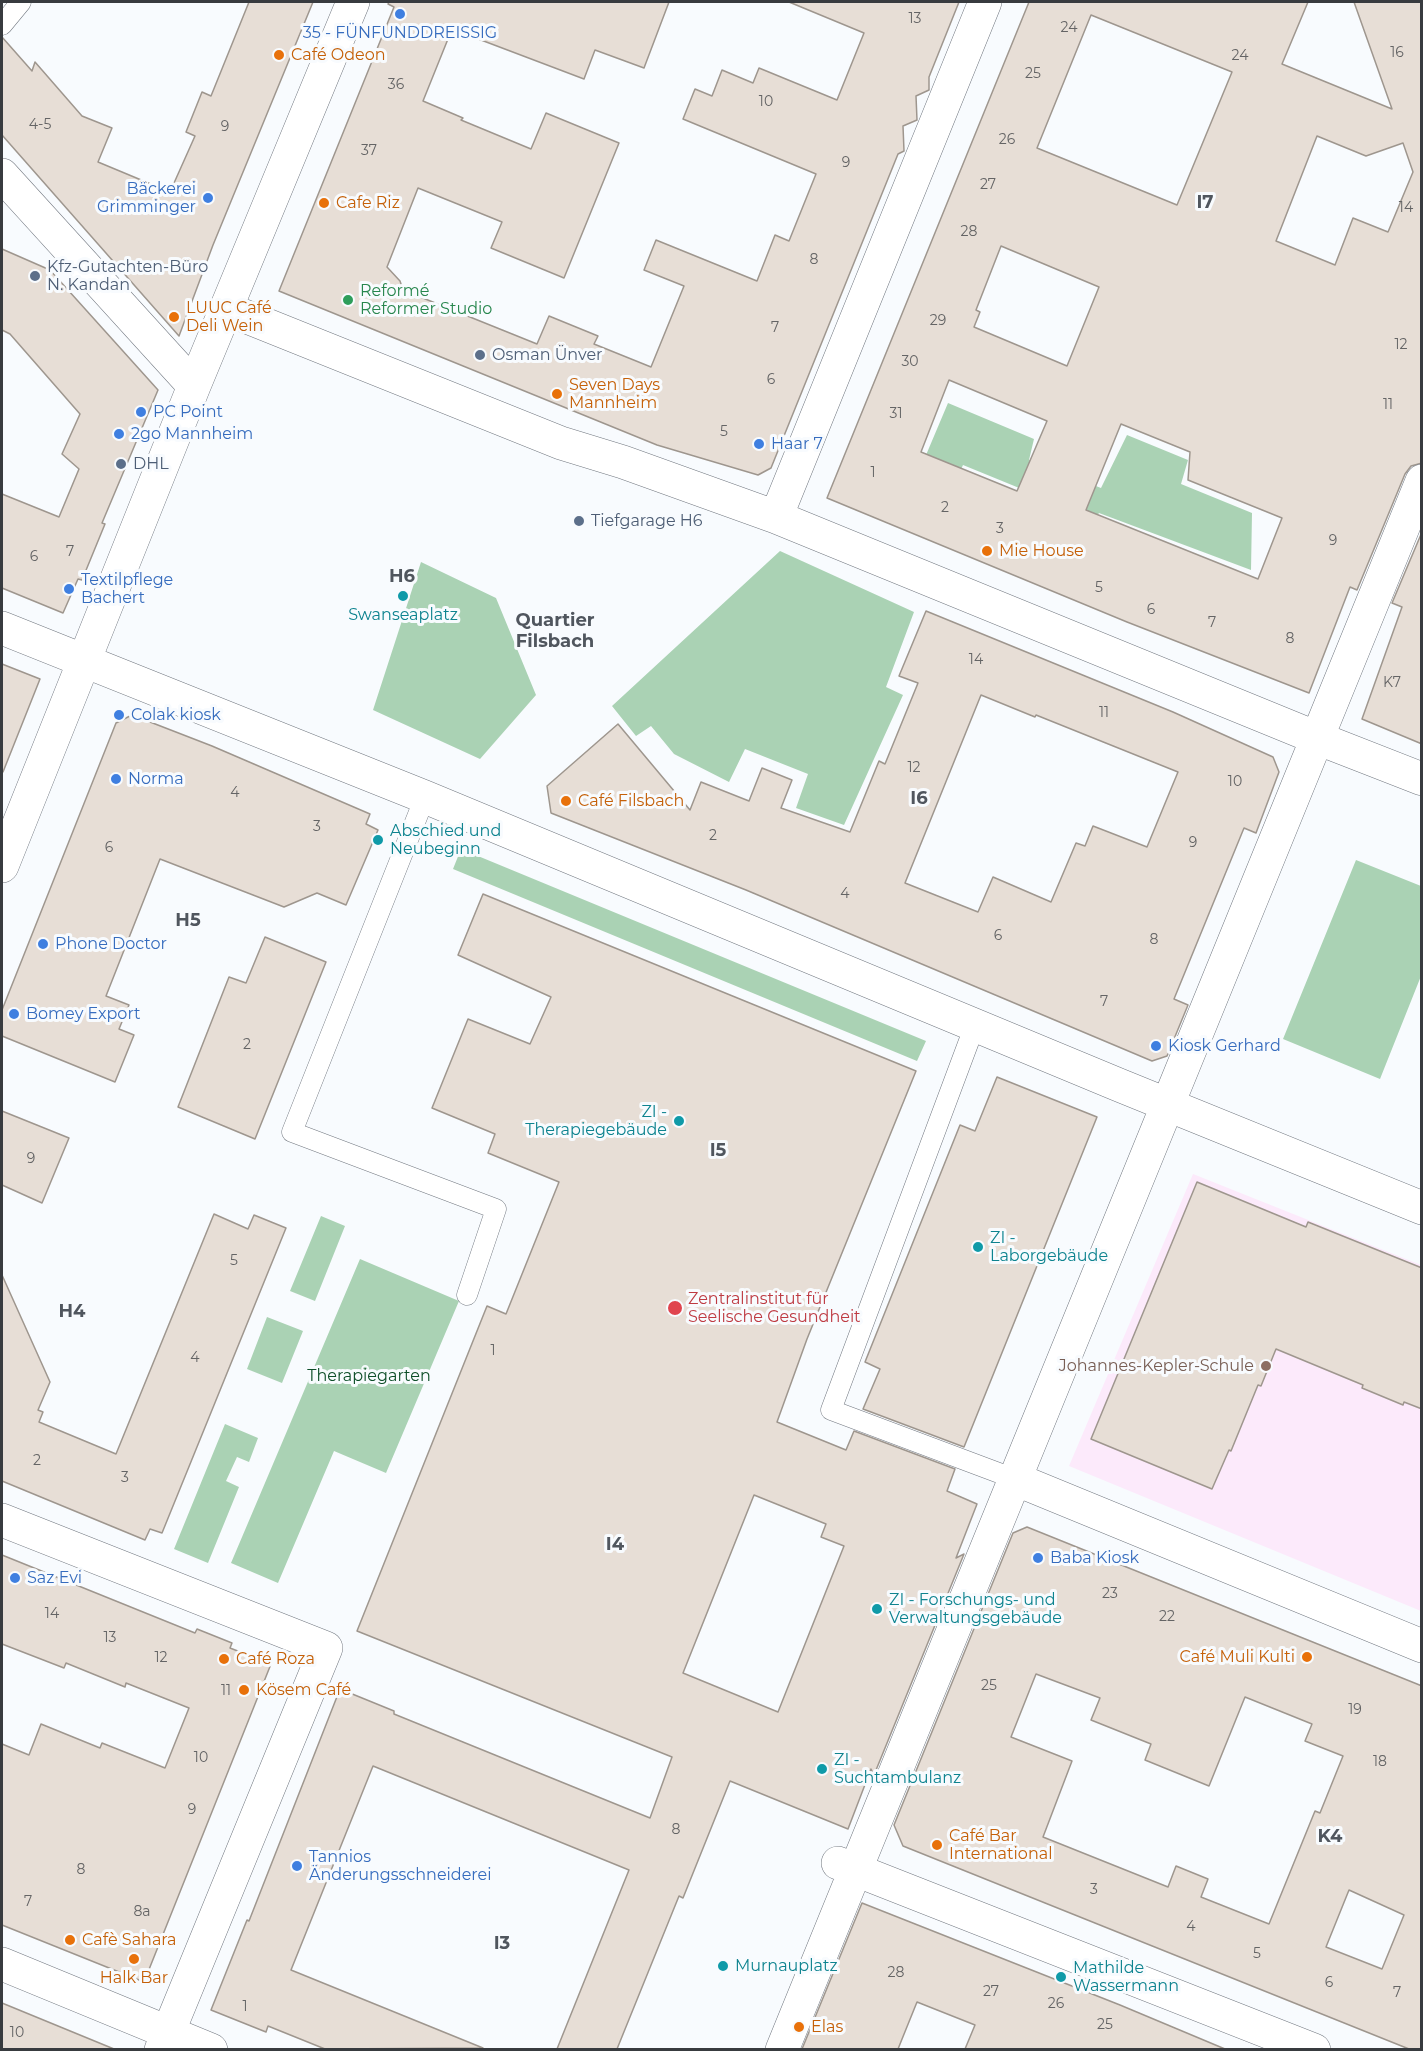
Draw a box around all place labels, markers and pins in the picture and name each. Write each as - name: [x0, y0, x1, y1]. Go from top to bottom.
- marker: 35 - FÜNFUNDDREISSIG: [393, 7, 407, 21]
- place label: 35 - FÜNFUNDDREISSIG: [303, 23, 497, 43]
- place label: Café Odeon: [291, 45, 386, 65]
- marker: Café Odeon: [272, 48, 286, 62]
- place label: Bäckerei Grimminger: [97, 179, 196, 217]
- marker: Bäckerei Grimminger: [201, 191, 215, 205]
- place label: Cafe Riz: [336, 193, 400, 213]
- marker: Cafe Riz: [317, 196, 331, 210]
- place label: Kfz-Gutachten-Büro N. Kandan: [47, 257, 208, 295]
- marker: Kfz-Gutachten-Büro N. Kandan: [28, 269, 42, 283]
- place label: Reformé Reformer Studio: [360, 281, 492, 319]
- marker: Reformé Reformer Studio: [341, 293, 355, 307]
- place label: LUUC Café Deli Wein: [186, 298, 272, 336]
- marker: LUUC Café Deli Wein: [167, 310, 181, 324]
- place label: Osman Ünver: [492, 345, 602, 365]
- marker: Osman Ünver: [473, 348, 487, 362]
- place label: Seven Days Mannheim: [569, 375, 660, 413]
- marker: Seven Days Mannheim: [550, 387, 564, 401]
- place label: PC Point: [153, 402, 223, 422]
- marker: PC Point: [134, 405, 148, 419]
- place label: 2go Mannheim: [131, 424, 253, 444]
- marker: 2go Mannheim: [112, 427, 126, 441]
- place label: Haar 7: [771, 434, 823, 454]
- marker: Haar 7: [752, 437, 766, 451]
- place label: DHL: [133, 454, 169, 474]
- marker: DHL: [114, 457, 128, 471]
- place label: Tiefgarage H6: [591, 511, 703, 531]
- marker: Tiefgarage H6: [572, 514, 586, 528]
- place label: Mie House: [999, 541, 1084, 561]
- marker: Mie House: [980, 544, 994, 558]
- place label: Textilpflege Bachert: [81, 570, 173, 608]
- marker: Textilpflege Bachert: [62, 582, 76, 596]
- marker: Swanseaplatz: [396, 589, 410, 603]
- place label: Swanseaplatz: [348, 605, 458, 625]
- place label: Colak kiosk: [131, 705, 221, 725]
- marker: Colak kiosk: [112, 708, 126, 722]
- place label: Norma: [128, 769, 184, 789]
- marker: Norma: [109, 772, 123, 786]
- place label: Café Filsbach: [578, 791, 684, 811]
- marker: Café Filsbach: [559, 794, 573, 808]
- place label: Abschied und Neubeginn: [390, 821, 501, 859]
- marker: Abschied und Neubeginn: [371, 833, 385, 847]
- place label: Phone Doctor: [55, 934, 167, 954]
- marker: Phone Doctor: [36, 937, 50, 951]
- place label: Bomey Export: [26, 1004, 141, 1024]
- marker: Bomey Export: [7, 1007, 21, 1021]
- place label: Kiosk Gerhard: [1168, 1036, 1281, 1056]
- marker: Kiosk Gerhard: [1149, 1039, 1163, 1053]
- place label: ZI - Therapiegebäude: [525, 1102, 667, 1140]
- marker: ZI - Therapiegebäude: [672, 1114, 686, 1128]
- place label: ZI - Laborgebäude: [990, 1228, 1108, 1266]
- marker: ZI - Laborgebäude: [971, 1240, 985, 1254]
- place label: Zentralinstitut für Seelische Gesundheit: [688, 1289, 861, 1327]
- marker: Zentralinstitut für Seelische Gesundheit: [666, 1299, 684, 1317]
- place label: Johannes-Kepler-Schule: [1059, 1356, 1254, 1376]
- marker: Johannes-Kepler-Schule: [1259, 1359, 1273, 1373]
- place label: Baba Kiosk: [1050, 1548, 1139, 1568]
- marker: Baba Kiosk: [1031, 1551, 1045, 1565]
- place label: Saz Evi: [27, 1568, 82, 1588]
- marker: Saz Evi: [8, 1571, 22, 1585]
- place label: ZI - Forschungs- und Verwaltungsgebäude: [889, 1590, 1062, 1628]
- marker: ZI - Forschungs- und Verwaltungsgebäude: [870, 1602, 884, 1616]
- place label: Café Muli Kulti: [1180, 1647, 1295, 1667]
- place label: Café Roza: [236, 1649, 315, 1669]
- marker: Café Muli Kulti: [1300, 1650, 1314, 1664]
- marker: Café Roza: [217, 1652, 231, 1666]
- place label: Kösem Café: [256, 1680, 351, 1700]
- marker: Kösem Café: [237, 1683, 251, 1697]
- place label: ZI - Suchtambulanz: [834, 1750, 961, 1788]
- marker: ZI - Suchtambulanz: [815, 1762, 829, 1776]
- place label: Café Bar International: [949, 1826, 1052, 1864]
- marker: Café Bar International: [930, 1838, 944, 1852]
- place label: Tannios Änderungsschneiderei: [309, 1847, 492, 1885]
- marker: Tannios Änderungsschneiderei: [290, 1859, 304, 1873]
- place label: Cafè Sahara: [82, 1930, 177, 1950]
- marker: Cafè Sahara: [63, 1933, 77, 1947]
- marker: Halk Bar: [127, 1952, 141, 1966]
- place label: Murnauplatz: [735, 1956, 838, 1976]
- place label: Mathilde Wassermann: [1073, 1958, 1179, 1996]
- marker: Murnauplatz: [716, 1959, 730, 1973]
- place label: Halk Bar: [100, 1968, 168, 1988]
- marker: Mathilde Wassermann: [1054, 1970, 1068, 1984]
- place label: Elas: [811, 2017, 843, 2037]
- marker: Elas: [792, 2020, 806, 2034]

